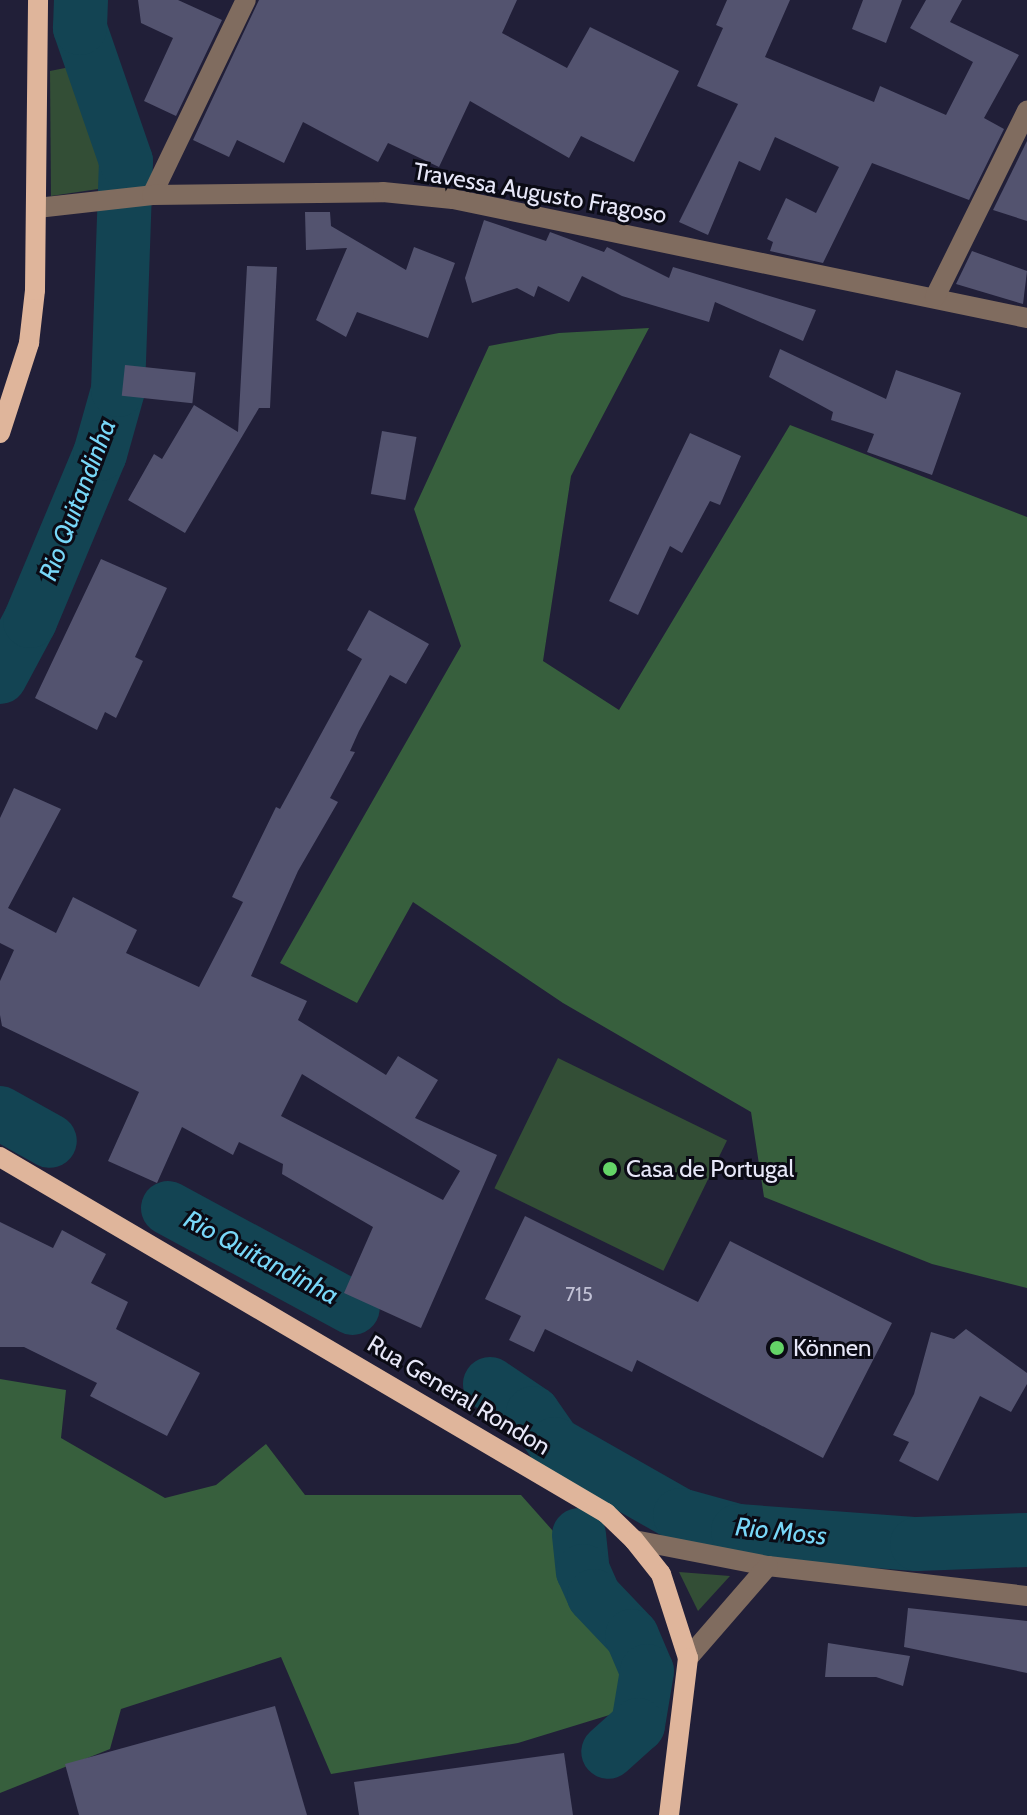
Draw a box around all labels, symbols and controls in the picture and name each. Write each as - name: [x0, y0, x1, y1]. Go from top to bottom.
- street label: Travessa Augusto Fragoso: [411, 157, 669, 229]
- water label: Rio Quitandinha: [33, 415, 123, 585]
- place label: Casa de Portugal: [626, 1155, 794, 1183]
- marker: Casa de Portugal: [601, 1160, 619, 1178]
- water label: Rio Quitandinha: [178, 1204, 344, 1312]
- house number: 715: [565, 1282, 593, 1306]
- street label: Rua General Rondon: [362, 1329, 556, 1461]
- place label: Können: [793, 1334, 872, 1362]
- marker: Können: [768, 1339, 786, 1357]
- water label: Rio Moss: [734, 1512, 828, 1552]

